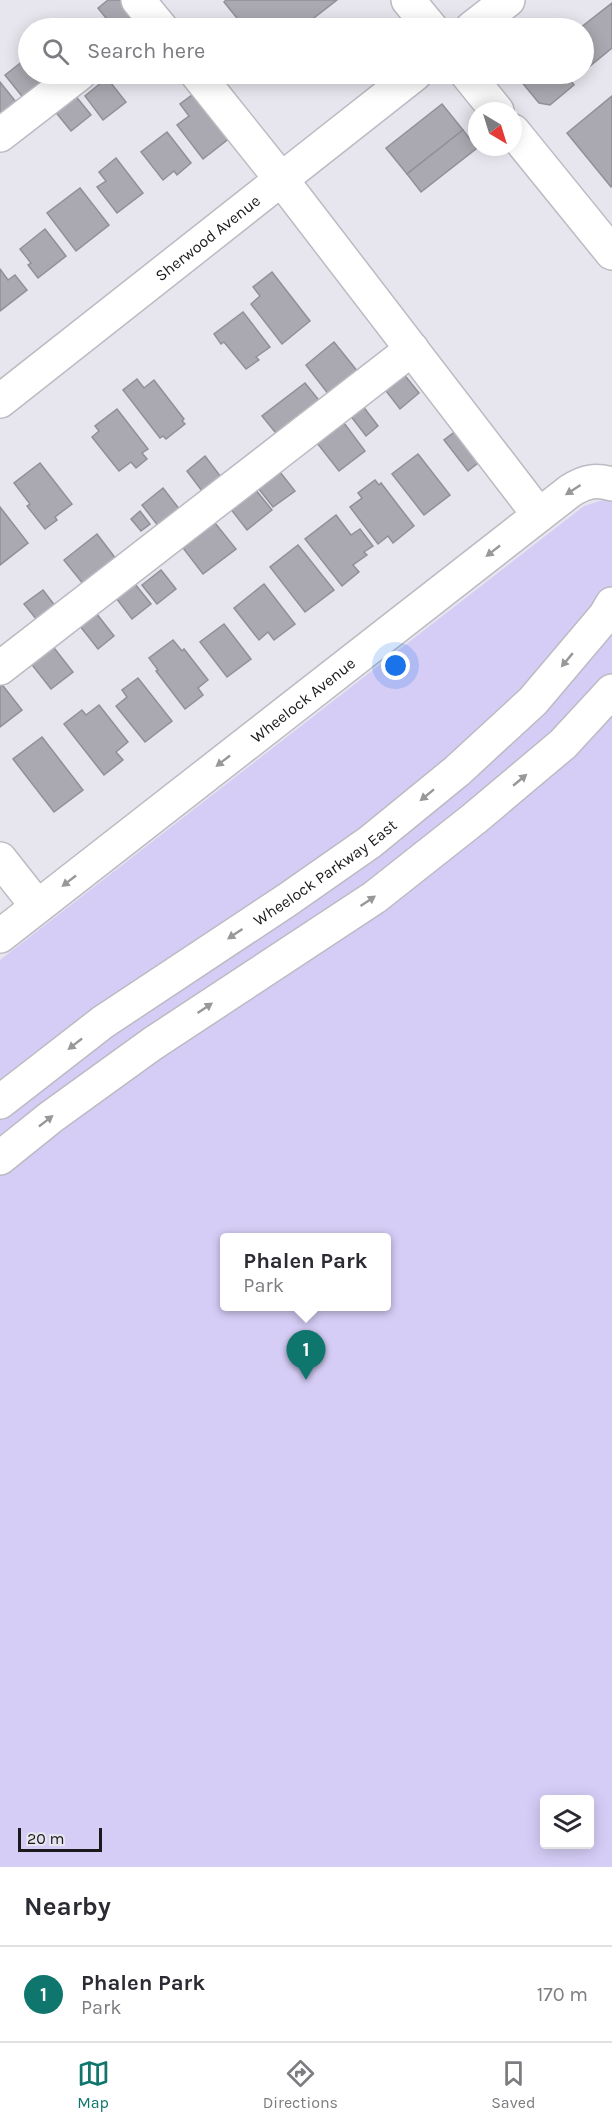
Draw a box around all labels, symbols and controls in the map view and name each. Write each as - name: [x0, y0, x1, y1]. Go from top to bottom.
- search box: [18, 18, 594, 84]
- icon: search: [39, 35, 72, 68]
- text: Search here: [87, 38, 205, 64]
- north arrow: [468, 102, 522, 156]
- street label: Sherwood Avenue: [151, 190, 264, 285]
- one-way arrow: [565, 484, 581, 496]
- one-way arrow: [485, 545, 501, 558]
- your location: [381, 651, 410, 680]
- street label: Wheelock Avenue: [247, 653, 359, 746]
- one-way arrow: [561, 653, 574, 668]
- one-way arrow: [215, 755, 231, 768]
- one-way arrow: [512, 774, 527, 787]
- one-way arrow: [420, 788, 435, 801]
- street label: Wheelock Parkway East: [249, 815, 400, 929]
- one-way arrow: [61, 875, 77, 888]
- one-way arrow: [359, 895, 375, 907]
- one-way arrow: [227, 929, 244, 940]
- one-way arrow: [196, 1003, 213, 1014]
- one-way arrow: [67, 1038, 82, 1050]
- one-way arrow: [38, 1115, 54, 1128]
- popup: [220, 1233, 391, 1311]
- text: Phalen Park: [243, 1248, 368, 1274]
- text: Park: [243, 1274, 284, 1297]
- pin: 1: [286, 1330, 326, 1380]
- map controls: [540, 1795, 594, 1849]
- button: layers: [540, 1795, 594, 1849]
- scale bar: [18, 1825, 102, 1852]
- text: 20 m: [27, 1829, 65, 1848]
- text: Nearby: [24, 1891, 111, 1922]
- text: Phalen Park: [81, 1970, 205, 1996]
- text: 1: [40, 1983, 47, 2006]
- text: 170 m: [537, 1983, 588, 2006]
- text: Park: [81, 1996, 122, 2019]
- tab: Map: [77, 2057, 110, 2112]
- tab: Directions: [263, 2057, 338, 2112]
- tab: Saved: [491, 2057, 535, 2112]

